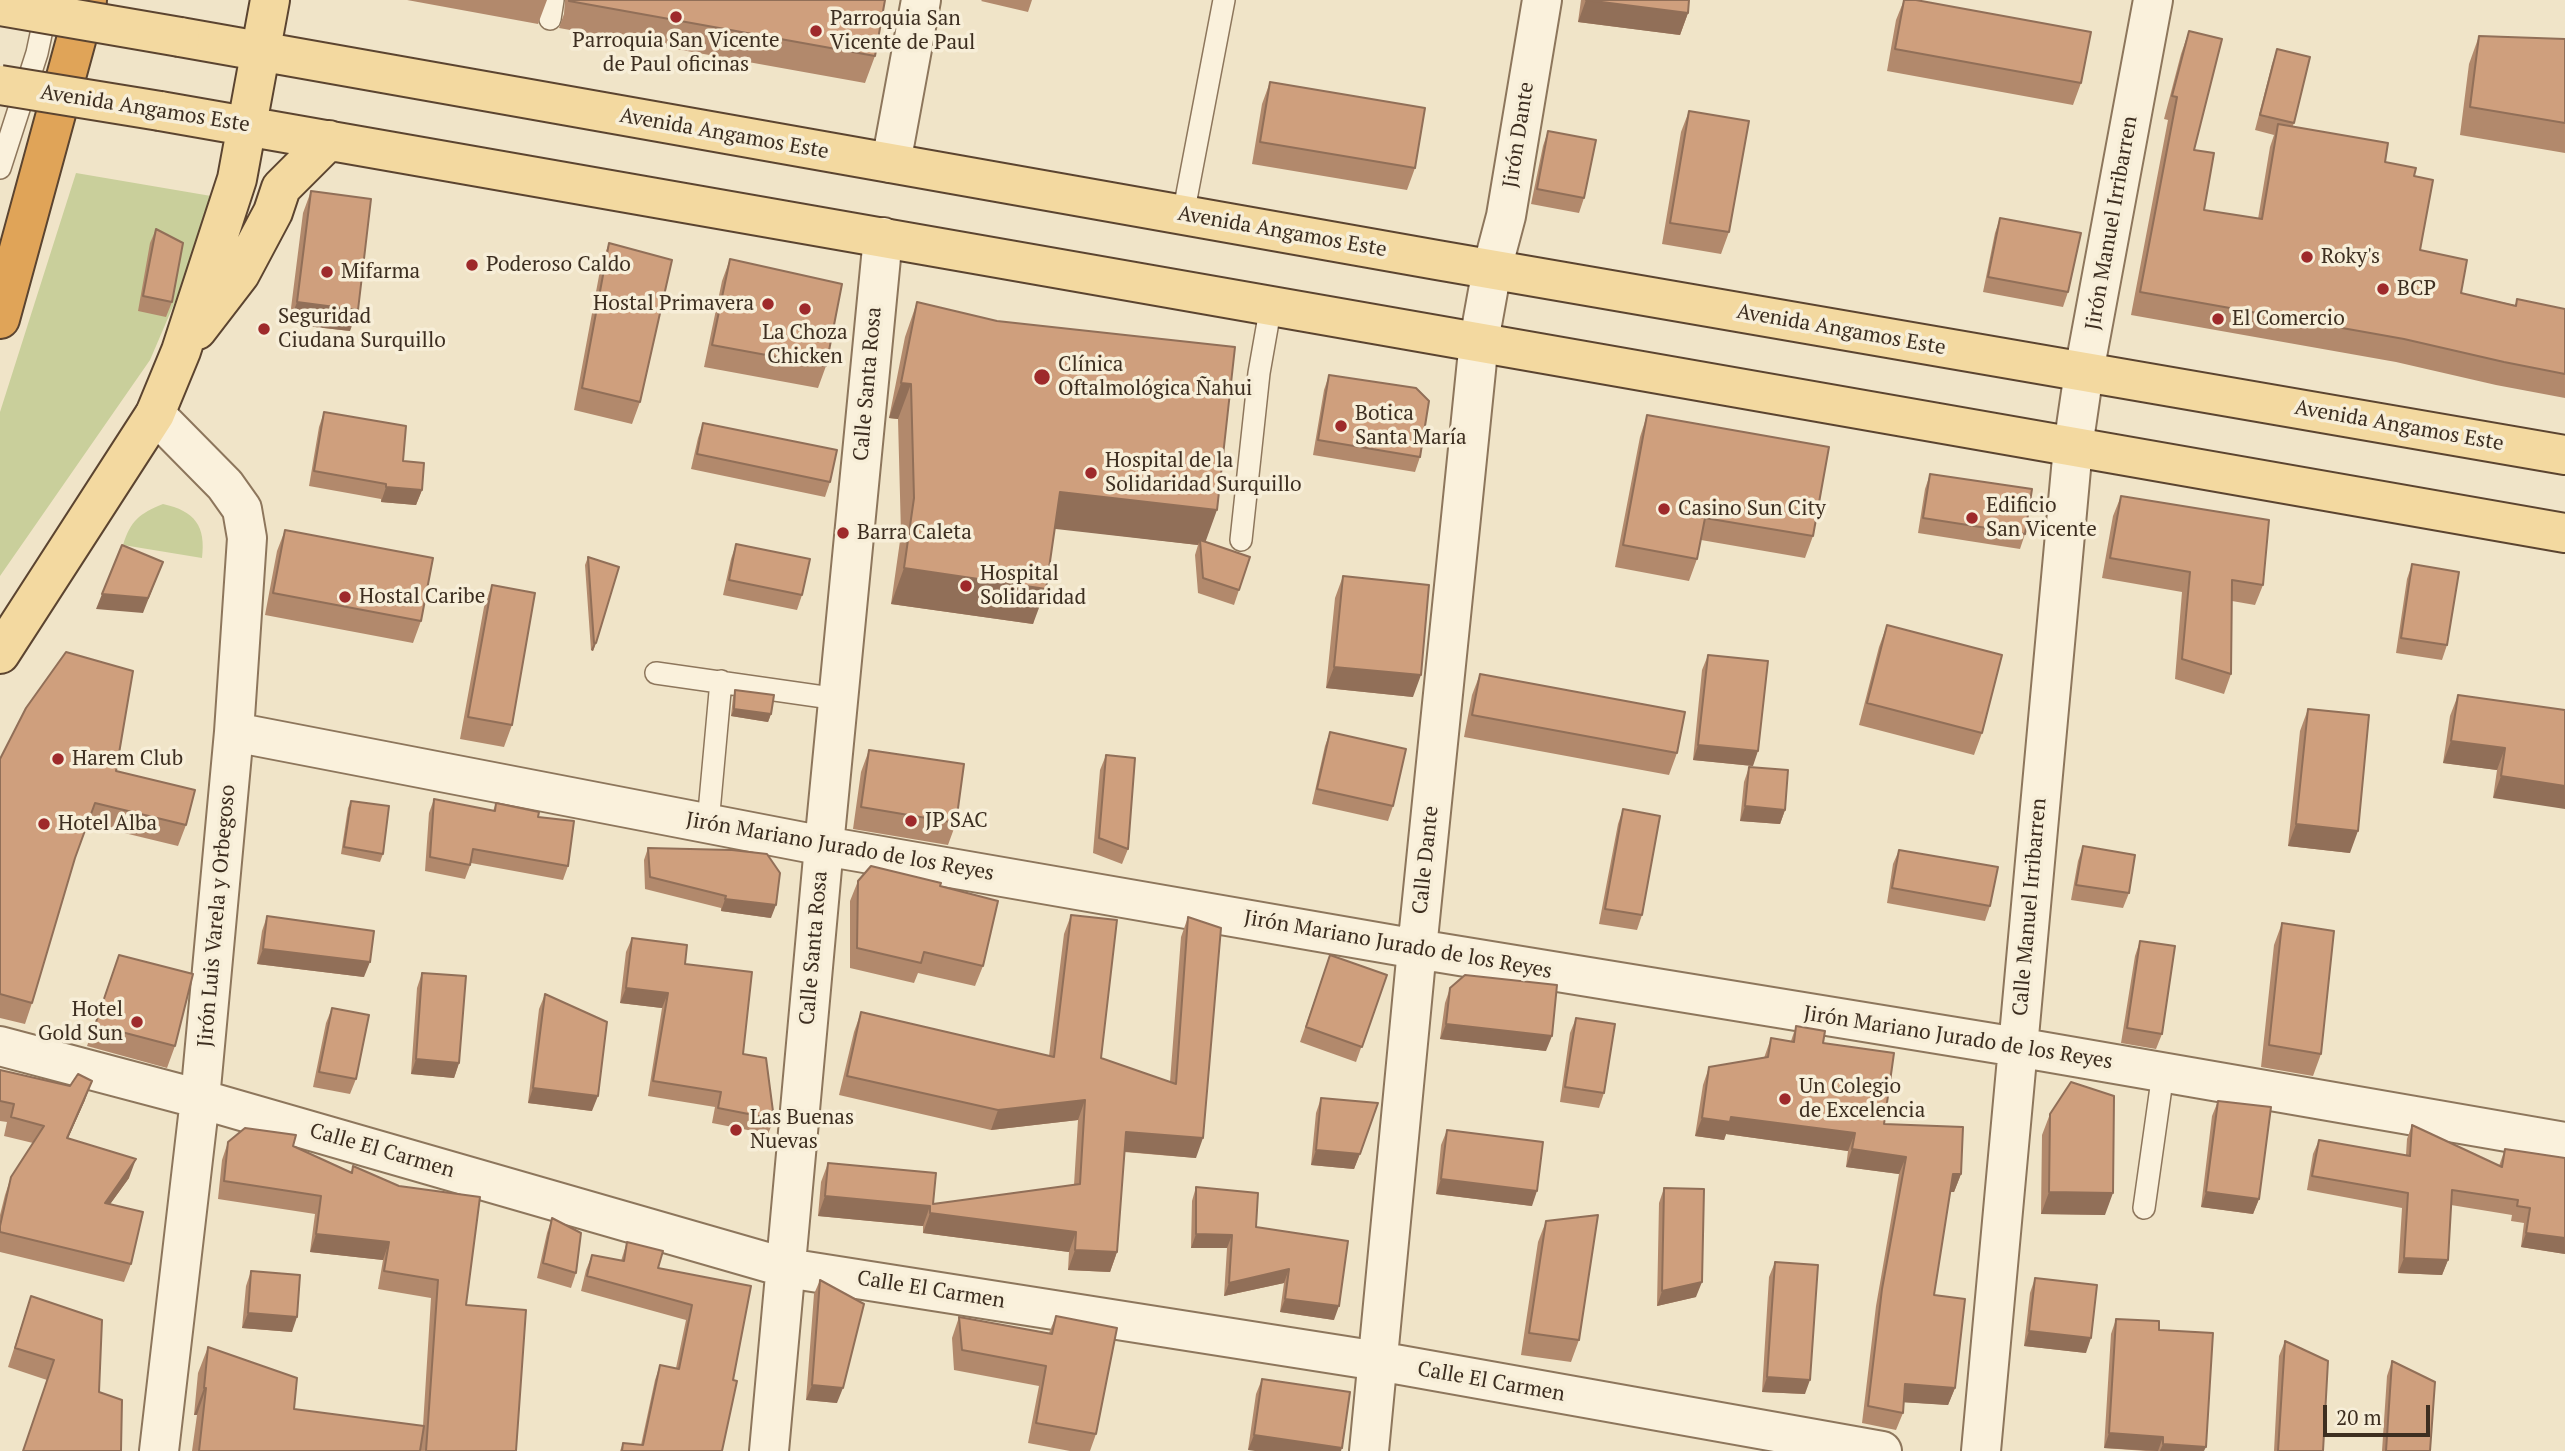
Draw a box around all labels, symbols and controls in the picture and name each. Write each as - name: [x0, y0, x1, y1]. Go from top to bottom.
- place label: Parroquia San Vicente de Paul: [830, 6, 975, 56]
- marker: Parroquia San Vicente de Paul oficinas: [668, 9, 684, 25]
- marker: Parroquia San Vicente de Paul: [808, 23, 824, 39]
- place label: Parroquia San Vicente de Paul oficinas: [572, 28, 780, 78]
- street label: Avenida Angamos Este: [38, 80, 252, 138]
- street label: Jirón Dante: [1498, 80, 1540, 190]
- street label: Avenida Angamos Este: [617, 103, 831, 165]
- street label: Jirón Manuel Irribarren: [2081, 114, 2143, 332]
- street label: Avenida Angamos Este: [1175, 201, 1389, 263]
- place label: Roky's: [2321, 244, 2380, 270]
- marker: Roky's: [2299, 249, 2315, 265]
- place label: Poderoso Caldo: [486, 252, 631, 278]
- marker: Poderoso Caldo: [464, 257, 480, 273]
- place label: Mifarma: [341, 259, 420, 285]
- marker: Mifarma: [319, 264, 335, 280]
- place label: BCP: [2397, 276, 2436, 302]
- marker: BCP: [2375, 281, 2391, 297]
- place label: Hostal Primavera: [593, 291, 754, 317]
- marker: Hostal Primavera: [760, 296, 776, 312]
- street label: Avenida Angamos Este: [1734, 299, 1948, 361]
- marker: La Choza Chicken: [797, 301, 813, 317]
- place label: Seguridad Ciudana Surquillo: [278, 304, 446, 354]
- street label: Calle Santa Rosa: [849, 306, 887, 462]
- place label: El Comercio: [2232, 306, 2345, 332]
- marker: El Comercio: [2210, 311, 2226, 327]
- place label: La Choza Chicken: [762, 320, 848, 370]
- marker: Seguridad Ciudana Surquillo: [256, 321, 272, 337]
- place label: Clínica Oftalmológica Ñahui: [1058, 352, 1252, 402]
- marker: Clínica Oftalmológica Ñahui: [1032, 367, 1052, 387]
- street label: Avenida Angamos Este: [2292, 395, 2506, 457]
- place label: Botica Santa María: [1355, 401, 1467, 451]
- marker: Botica Santa María: [1333, 418, 1349, 434]
- place label: Hospital de la Solidaridad Surquillo: [1105, 448, 1302, 498]
- marker: Hospital de la Solidaridad Surquillo: [1083, 465, 1099, 481]
- place label: Edificio San Vicente: [1986, 493, 2097, 543]
- place label: Casino Sun City: [1678, 496, 1826, 522]
- marker: Casino Sun City: [1656, 501, 1672, 517]
- marker: Edificio San Vicente: [1964, 510, 1980, 526]
- place label: Barra Caleta: [857, 520, 972, 546]
- marker: Barra Caleta: [835, 525, 851, 541]
- place label: Hospital Solidaridad: [980, 561, 1086, 611]
- marker: Hospital Solidaridad: [958, 578, 974, 594]
- place label: Hostal Caribe: [359, 584, 485, 610]
- marker: Hostal Caribe: [337, 589, 353, 605]
- place label: Harem Club: [72, 746, 183, 772]
- marker: Harem Club: [50, 751, 66, 767]
- street label: Jirón Luis Varela y Orbegoso: [193, 784, 241, 1048]
- street label: Calle Manuel Irribarren: [2008, 797, 2052, 1017]
- street label: Calle Dante: [1408, 805, 1444, 915]
- street label: Jirón Mariano Jurado de los Reyes: [684, 807, 996, 887]
- place label: JP SAC: [925, 808, 988, 834]
- place label: Hotel Alba: [58, 811, 157, 837]
- marker: JP SAC: [903, 813, 919, 829]
- marker: Hotel Alba: [36, 816, 52, 832]
- street label: Calle Santa Rosa: [795, 870, 833, 1026]
- street label: Jirón Mariano Jurado de los Reyes: [1242, 905, 1554, 985]
- place label: Hotel Gold Sun: [38, 997, 123, 1047]
- street label: Jirón Mariano Jurado de los Reyes: [1802, 1001, 2114, 1075]
- marker: Hotel Gold Sun: [129, 1014, 145, 1030]
- place label: Un Colegio de Excelencia: [1799, 1074, 1925, 1124]
- marker: Un Colegio de Excelencia: [1777, 1091, 1793, 1107]
- place label: Las Buenas Nuevas: [750, 1105, 854, 1155]
- street label: Calle El Carmen: [307, 1118, 457, 1184]
- marker: Las Buenas Nuevas: [728, 1122, 744, 1138]
- street label: Calle El Carmen: [855, 1266, 1007, 1314]
- street label: Calle El Carmen: [1415, 1357, 1567, 1407]
- scale bar: [2327, 1392, 2434, 1436]
- text: 20 m: [2336, 1403, 2382, 1431]

